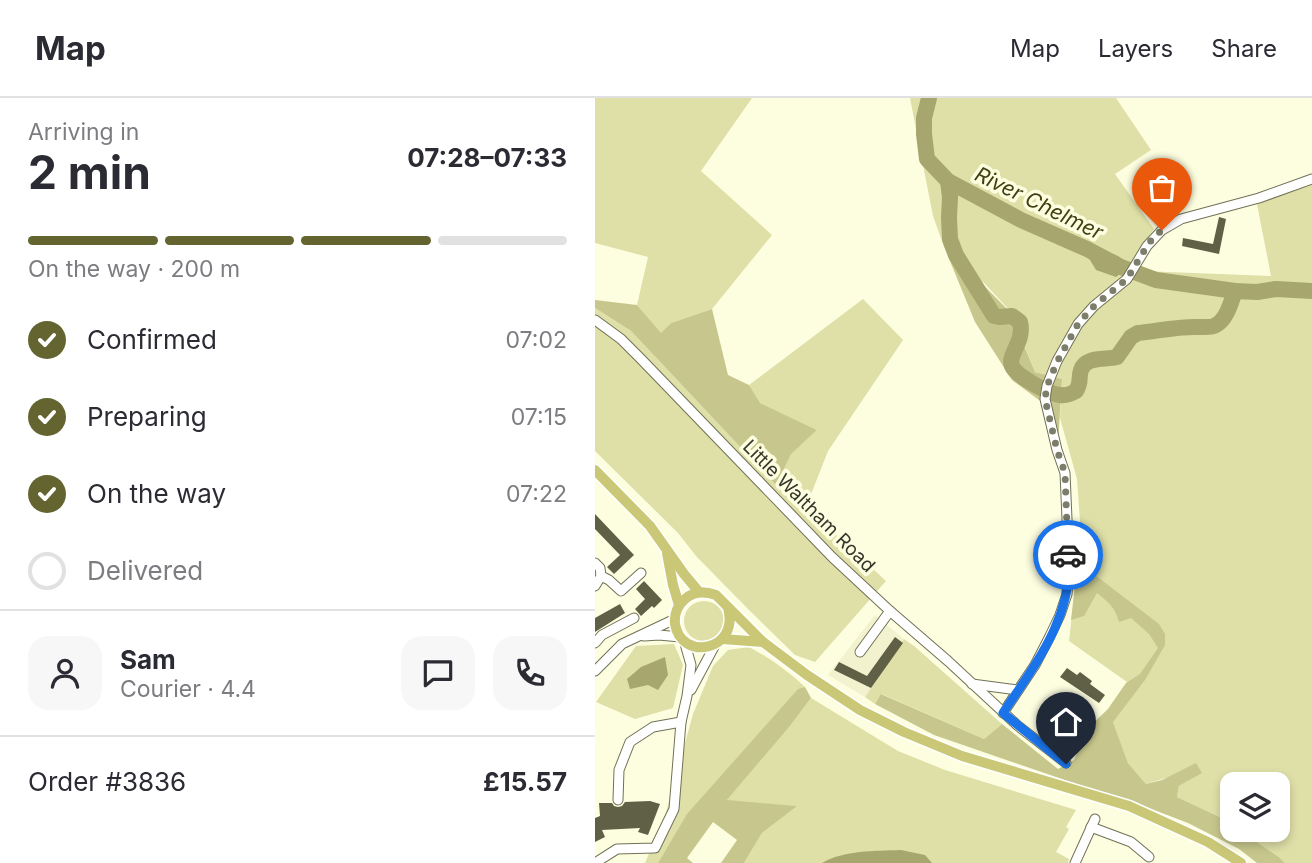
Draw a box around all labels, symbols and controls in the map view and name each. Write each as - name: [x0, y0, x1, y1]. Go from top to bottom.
- text: Map: [35, 28, 106, 68]
- text: Map: [1010, 34, 1060, 63]
- text: Layers: [1098, 34, 1173, 63]
- text: Share: [1211, 34, 1277, 63]
- text: Arriving in: [28, 118, 139, 146]
- text: 07:28–07:33: [407, 142, 567, 173]
- text: 2 min: [28, 144, 151, 200]
- pin: [1132, 158, 1192, 230]
- water label: River Chelmer: [971, 161, 1108, 245]
- icon: bag: [1143, 169, 1181, 207]
- text: On the way · 200 m: [28, 255, 240, 283]
- icon: check: [28, 321, 66, 359]
- text: Confirmed: [87, 324, 217, 355]
- text: 07:02: [506, 326, 567, 354]
- icon: check: [28, 398, 66, 436]
- text: Preparing: [87, 401, 207, 432]
- text: 07:15: [511, 403, 567, 431]
- street label: Little Waltham Road: [738, 435, 880, 577]
- icon: check: [28, 475, 66, 513]
- text: On the way: [87, 478, 226, 509]
- text: 07:22: [506, 480, 567, 508]
- courier: [1033, 520, 1103, 590]
- icon: car: [1049, 536, 1087, 574]
- text: Delivered: [87, 555, 203, 586]
- button: person: [28, 636, 102, 710]
- button: chat: [401, 636, 475, 710]
- button: phone: [493, 636, 567, 710]
- text: Sam: [120, 644, 176, 675]
- text: Courier · 4.4: [120, 675, 256, 703]
- pin: [1036, 692, 1096, 764]
- icon: home: [1047, 703, 1085, 741]
- text: Order #3836: [28, 766, 186, 797]
- text: £15.57: [483, 766, 567, 797]
- map controls: [1220, 772, 1290, 842]
- button: layers: [1220, 772, 1290, 842]

